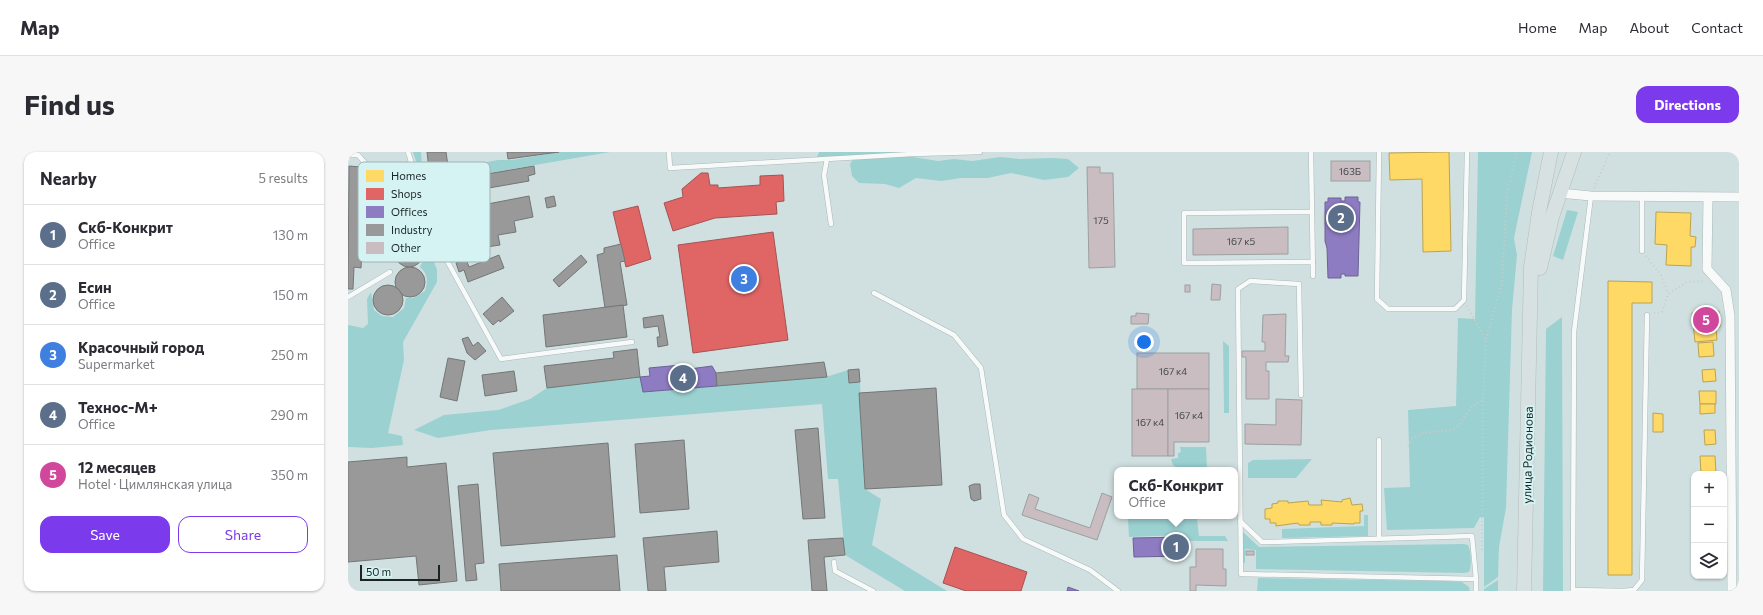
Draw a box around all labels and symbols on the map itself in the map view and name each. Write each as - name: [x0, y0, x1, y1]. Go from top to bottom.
- legend: [358, 162, 490, 262]
- house number: 163Б: [1339, 165, 1361, 177]
- text: Homes: [391, 169, 426, 182]
- text: Shops: [391, 187, 422, 200]
- pin: 2: [1328, 203, 1354, 233]
- text: Offices: [391, 205, 428, 218]
- house number: 175: [1093, 214, 1109, 226]
- text: Industry: [391, 223, 433, 236]
- house number: 167 к5: [1227, 235, 1256, 247]
- text: Other: [391, 241, 422, 254]
- pin: 3: [731, 264, 757, 294]
- pin: 5: [1693, 305, 1719, 335]
- your location: [1134, 332, 1154, 352]
- pin: 4: [670, 363, 696, 393]
- house number: 167 к4: [1159, 365, 1187, 377]
- street label: улица Родионова: [1519, 406, 1535, 504]
- house number: 167 к4: [1175, 409, 1203, 421]
- house number: 167 к4: [1136, 416, 1164, 428]
- pin: 1: [1163, 532, 1189, 562]
- scale bar: [360, 563, 440, 582]

